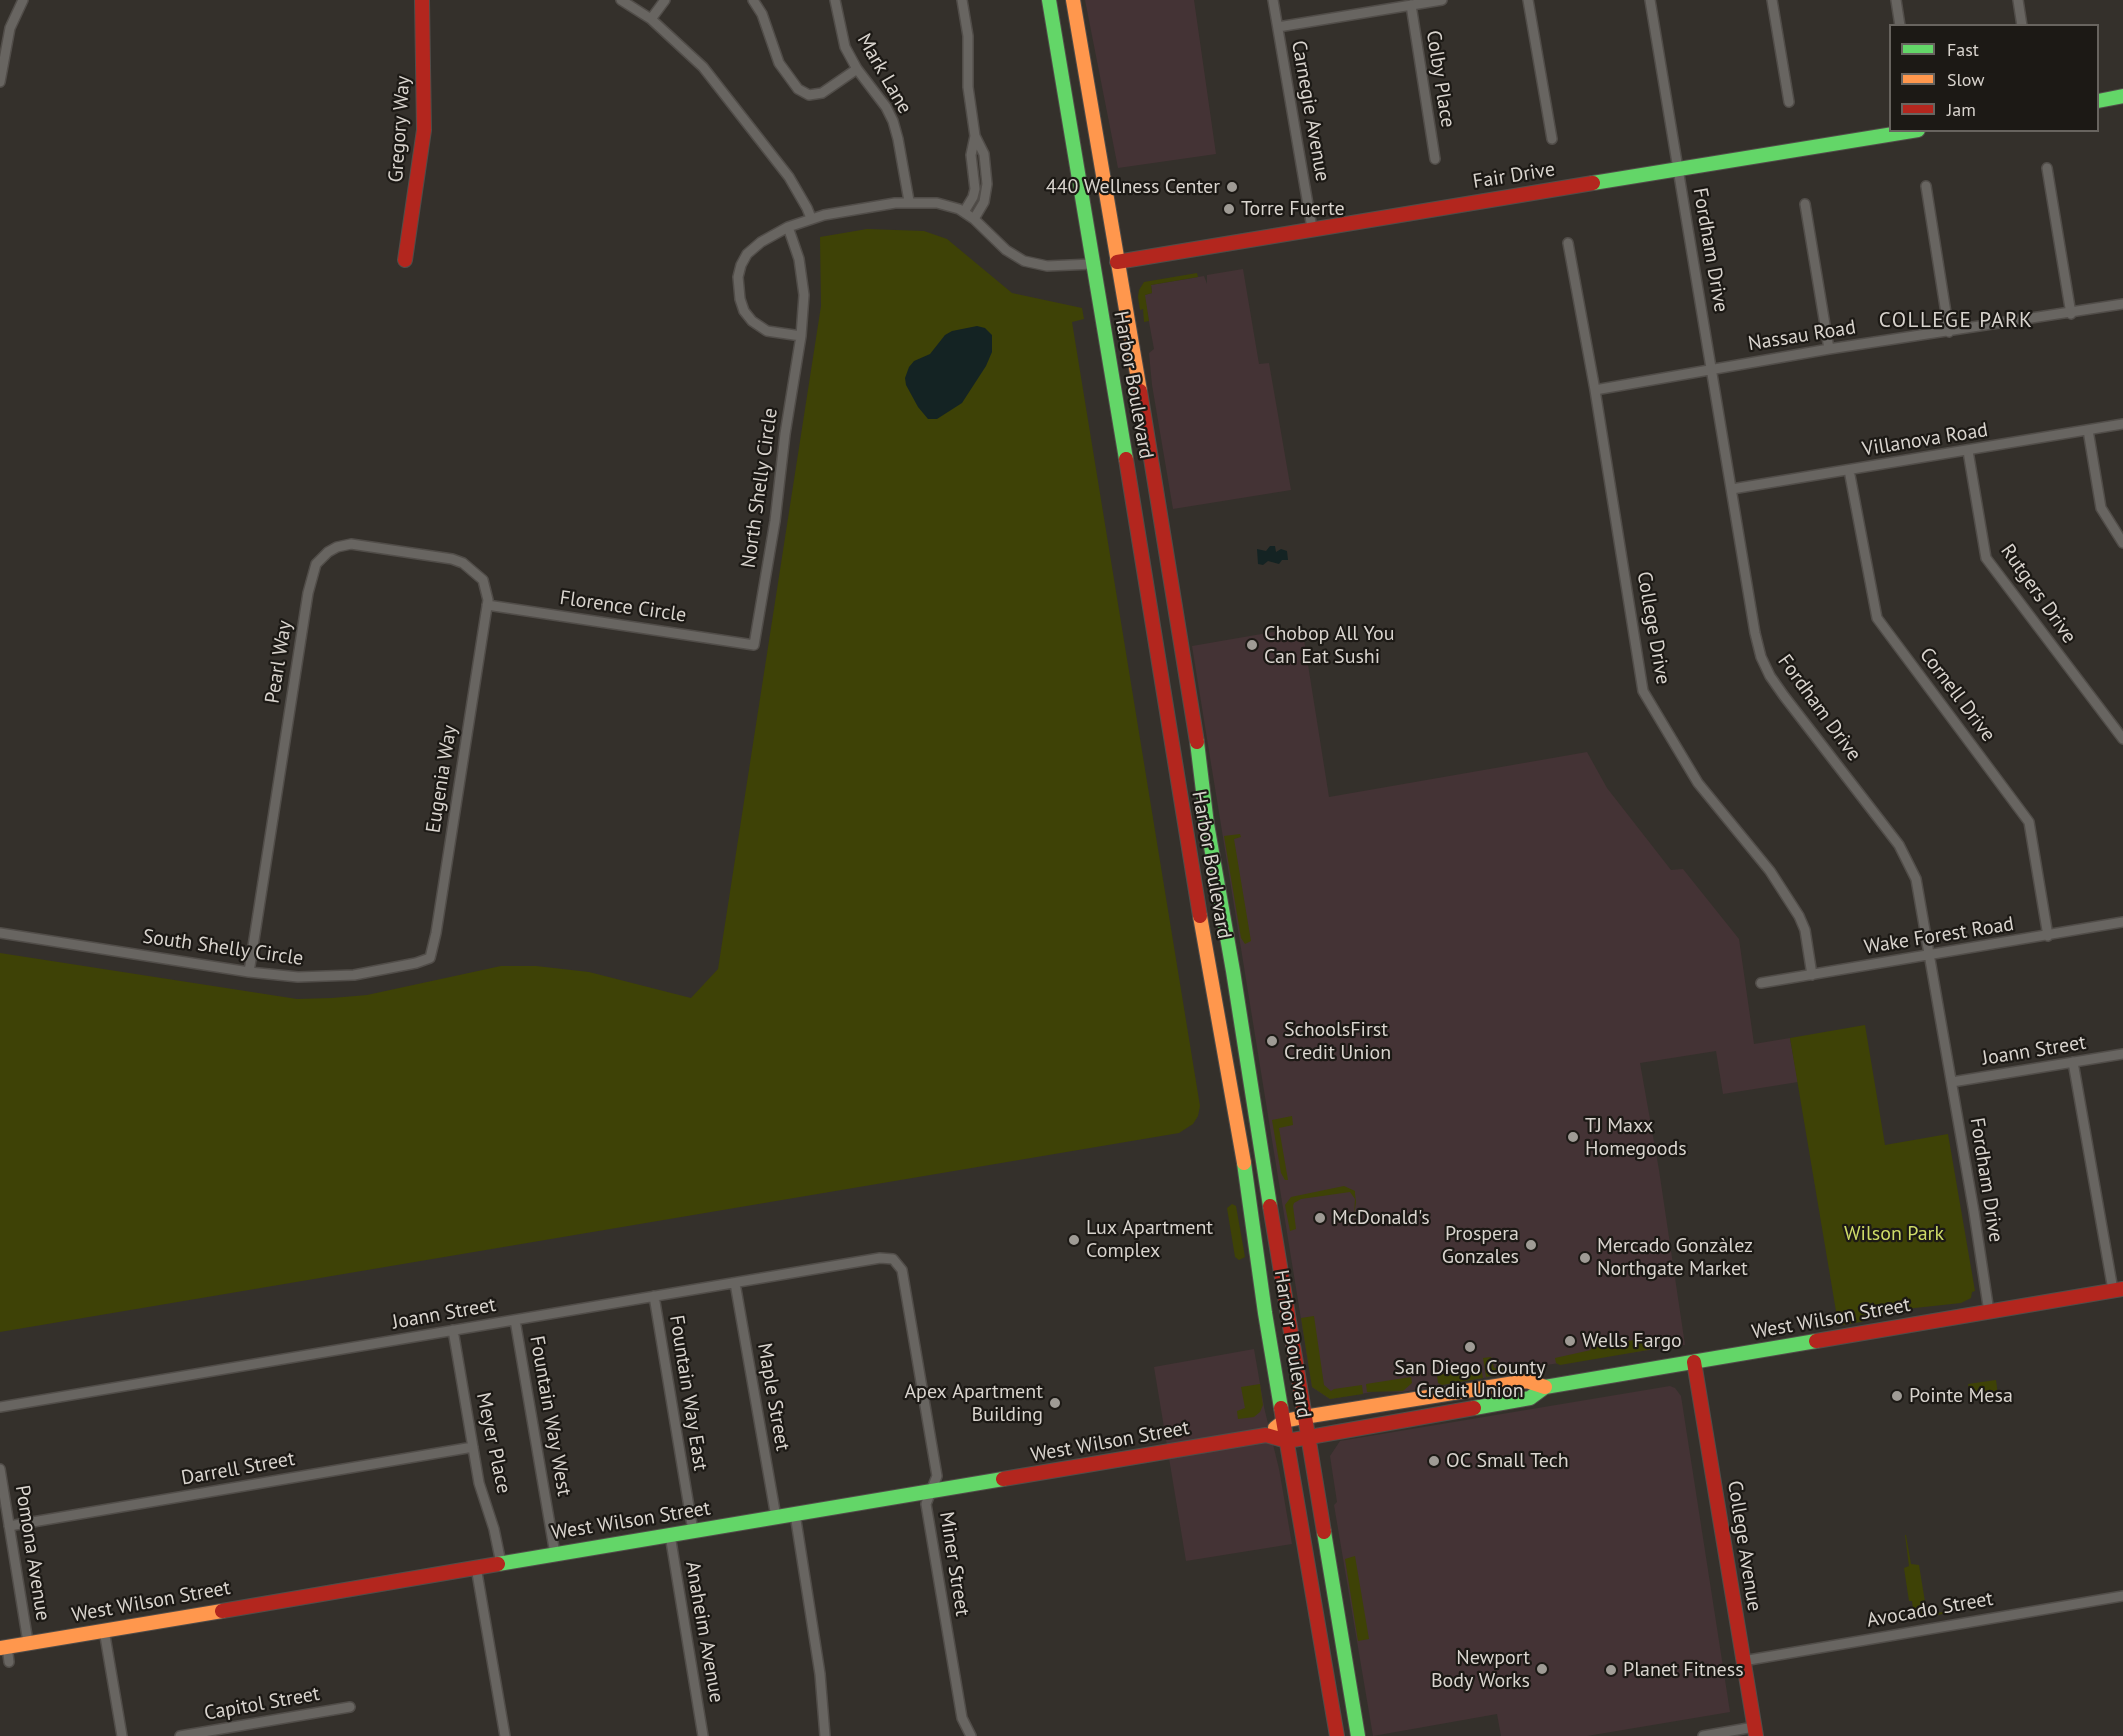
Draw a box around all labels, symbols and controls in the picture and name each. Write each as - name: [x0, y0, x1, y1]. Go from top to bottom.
- legend: [1889, 24, 2099, 132]
- street label: Colby Place: [1420, 29, 1460, 129]
- street label: Mark Lane: [852, 30, 916, 118]
- text: Fast: [1947, 38, 1979, 61]
- street label: Carnegie Avenue: [1286, 39, 1334, 183]
- text: Slow: [1947, 68, 1985, 91]
- street label: Gregory Way: [384, 75, 416, 183]
- text: Jam: [1947, 98, 1976, 121]
- street label: Fair Drive: [1471, 158, 1557, 194]
- place label: 440 Wellness Center: [1046, 175, 1220, 199]
- marker: 440 Wellness Center: [1225, 180, 1239, 194]
- street label: Fordham Drive: [1687, 186, 1733, 314]
- place label: Torre Fuerte: [1241, 197, 1345, 221]
- marker: Torre Fuerte: [1222, 202, 1236, 216]
- district label: COLLEGE PARK: [1879, 308, 2033, 334]
- street label: Harbor Boulevard: [1108, 309, 1158, 461]
- street label: Nassau Road: [1746, 316, 1858, 356]
- street label: North Shelly Circle: [737, 406, 783, 570]
- street label: Villanova Road: [1860, 418, 1990, 462]
- street label: Rutgers Drive: [1995, 540, 2081, 648]
- street label: College Drive: [1631, 570, 1675, 686]
- street label: Florence Circle: [558, 586, 688, 628]
- street label: Pearl Way: [261, 619, 297, 705]
- place label: Chobop All You Can Eat Sushi: [1264, 622, 1394, 669]
- marker: Chobop All You Can Eat Sushi: [1245, 638, 1259, 652]
- street label: Cornell Drive: [1914, 643, 2000, 747]
- street label: Fordham Drive: [1772, 650, 1866, 766]
- street label: Eugenia Way: [422, 723, 462, 835]
- street label: Harbor Boulevard: [1186, 789, 1236, 941]
- street label: Wake Forest Road: [1862, 912, 2016, 960]
- street label: South Shelly Circle: [141, 925, 305, 971]
- place label: SchoolsFirst Credit Union: [1284, 1018, 1391, 1065]
- street label: Joann Street: [1980, 1031, 2088, 1071]
- marker: SchoolsFirst Credit Union: [1265, 1034, 1279, 1048]
- place label: TJ Maxx Homegoods: [1585, 1114, 1687, 1161]
- street label: Fordham Drive: [1964, 1116, 2008, 1244]
- marker: TJ Maxx Homegoods: [1566, 1130, 1580, 1144]
- place label: McDonald's: [1332, 1206, 1430, 1230]
- marker: McDonald's: [1313, 1211, 1327, 1225]
- place label: Lux Apartment Complex: [1086, 1216, 1213, 1263]
- place label: Prospera Gonzales: [1442, 1222, 1519, 1269]
- park label: Wilson Park: [1844, 1222, 1944, 1246]
- marker: Lux Apartment Complex: [1067, 1233, 1081, 1247]
- place label: Mercado Gonzàlez Northgate Market: [1597, 1234, 1753, 1281]
- marker: Prospera Gonzales: [1524, 1238, 1538, 1252]
- marker: Mercado Gonzàlez Northgate Market: [1578, 1251, 1592, 1265]
- street label: Harbor Boulevard: [1268, 1268, 1316, 1420]
- street label: Joann Street: [390, 1293, 498, 1335]
- street label: West Wilson Street: [1750, 1293, 1912, 1345]
- street label: Fountain Way East: [664, 1313, 712, 1473]
- place label: Wells Fargo: [1582, 1329, 1682, 1353]
- street label: Fountain Way West: [524, 1334, 576, 1498]
- marker: Wells Fargo: [1563, 1334, 1577, 1348]
- marker: San Diego County Credit Union: [1463, 1340, 1477, 1354]
- street label: Maple Street: [752, 1341, 794, 1453]
- place label: San Diego County Credit Union: [1394, 1356, 1546, 1403]
- place label: Apex Apartment Building: [904, 1380, 1043, 1427]
- place label: Pointe Mesa: [1909, 1384, 2013, 1408]
- marker: Pointe Mesa: [1890, 1389, 1904, 1403]
- street label: Meyer Place: [471, 1390, 515, 1496]
- marker: Apex Apartment Building: [1048, 1396, 1062, 1410]
- street label: West Wilson Street: [1029, 1416, 1191, 1468]
- street label: Darrell Street: [179, 1447, 297, 1491]
- place label: OC Small Tech: [1446, 1449, 1569, 1473]
- marker: OC Small Tech: [1427, 1454, 1441, 1468]
- street label: College Avenue: [1722, 1479, 1766, 1613]
- street label: Pomona Avenue: [9, 1484, 55, 1622]
- street label: West Wilson Street: [550, 1497, 712, 1545]
- street label: Miner Street: [934, 1510, 974, 1618]
- street label: Anaheim Avenue: [680, 1559, 728, 1705]
- street label: West Wilson Street: [70, 1576, 232, 1628]
- street label: Avocado Street: [1865, 1587, 1995, 1633]
- place label: Newport Body Works: [1431, 1646, 1530, 1693]
- place label: Planet Fitness: [1623, 1658, 1744, 1682]
- marker: Newport Body Works: [1535, 1662, 1549, 1676]
- marker: Planet Fitness: [1604, 1663, 1618, 1677]
- street label: Capitol Street: [202, 1682, 322, 1726]

